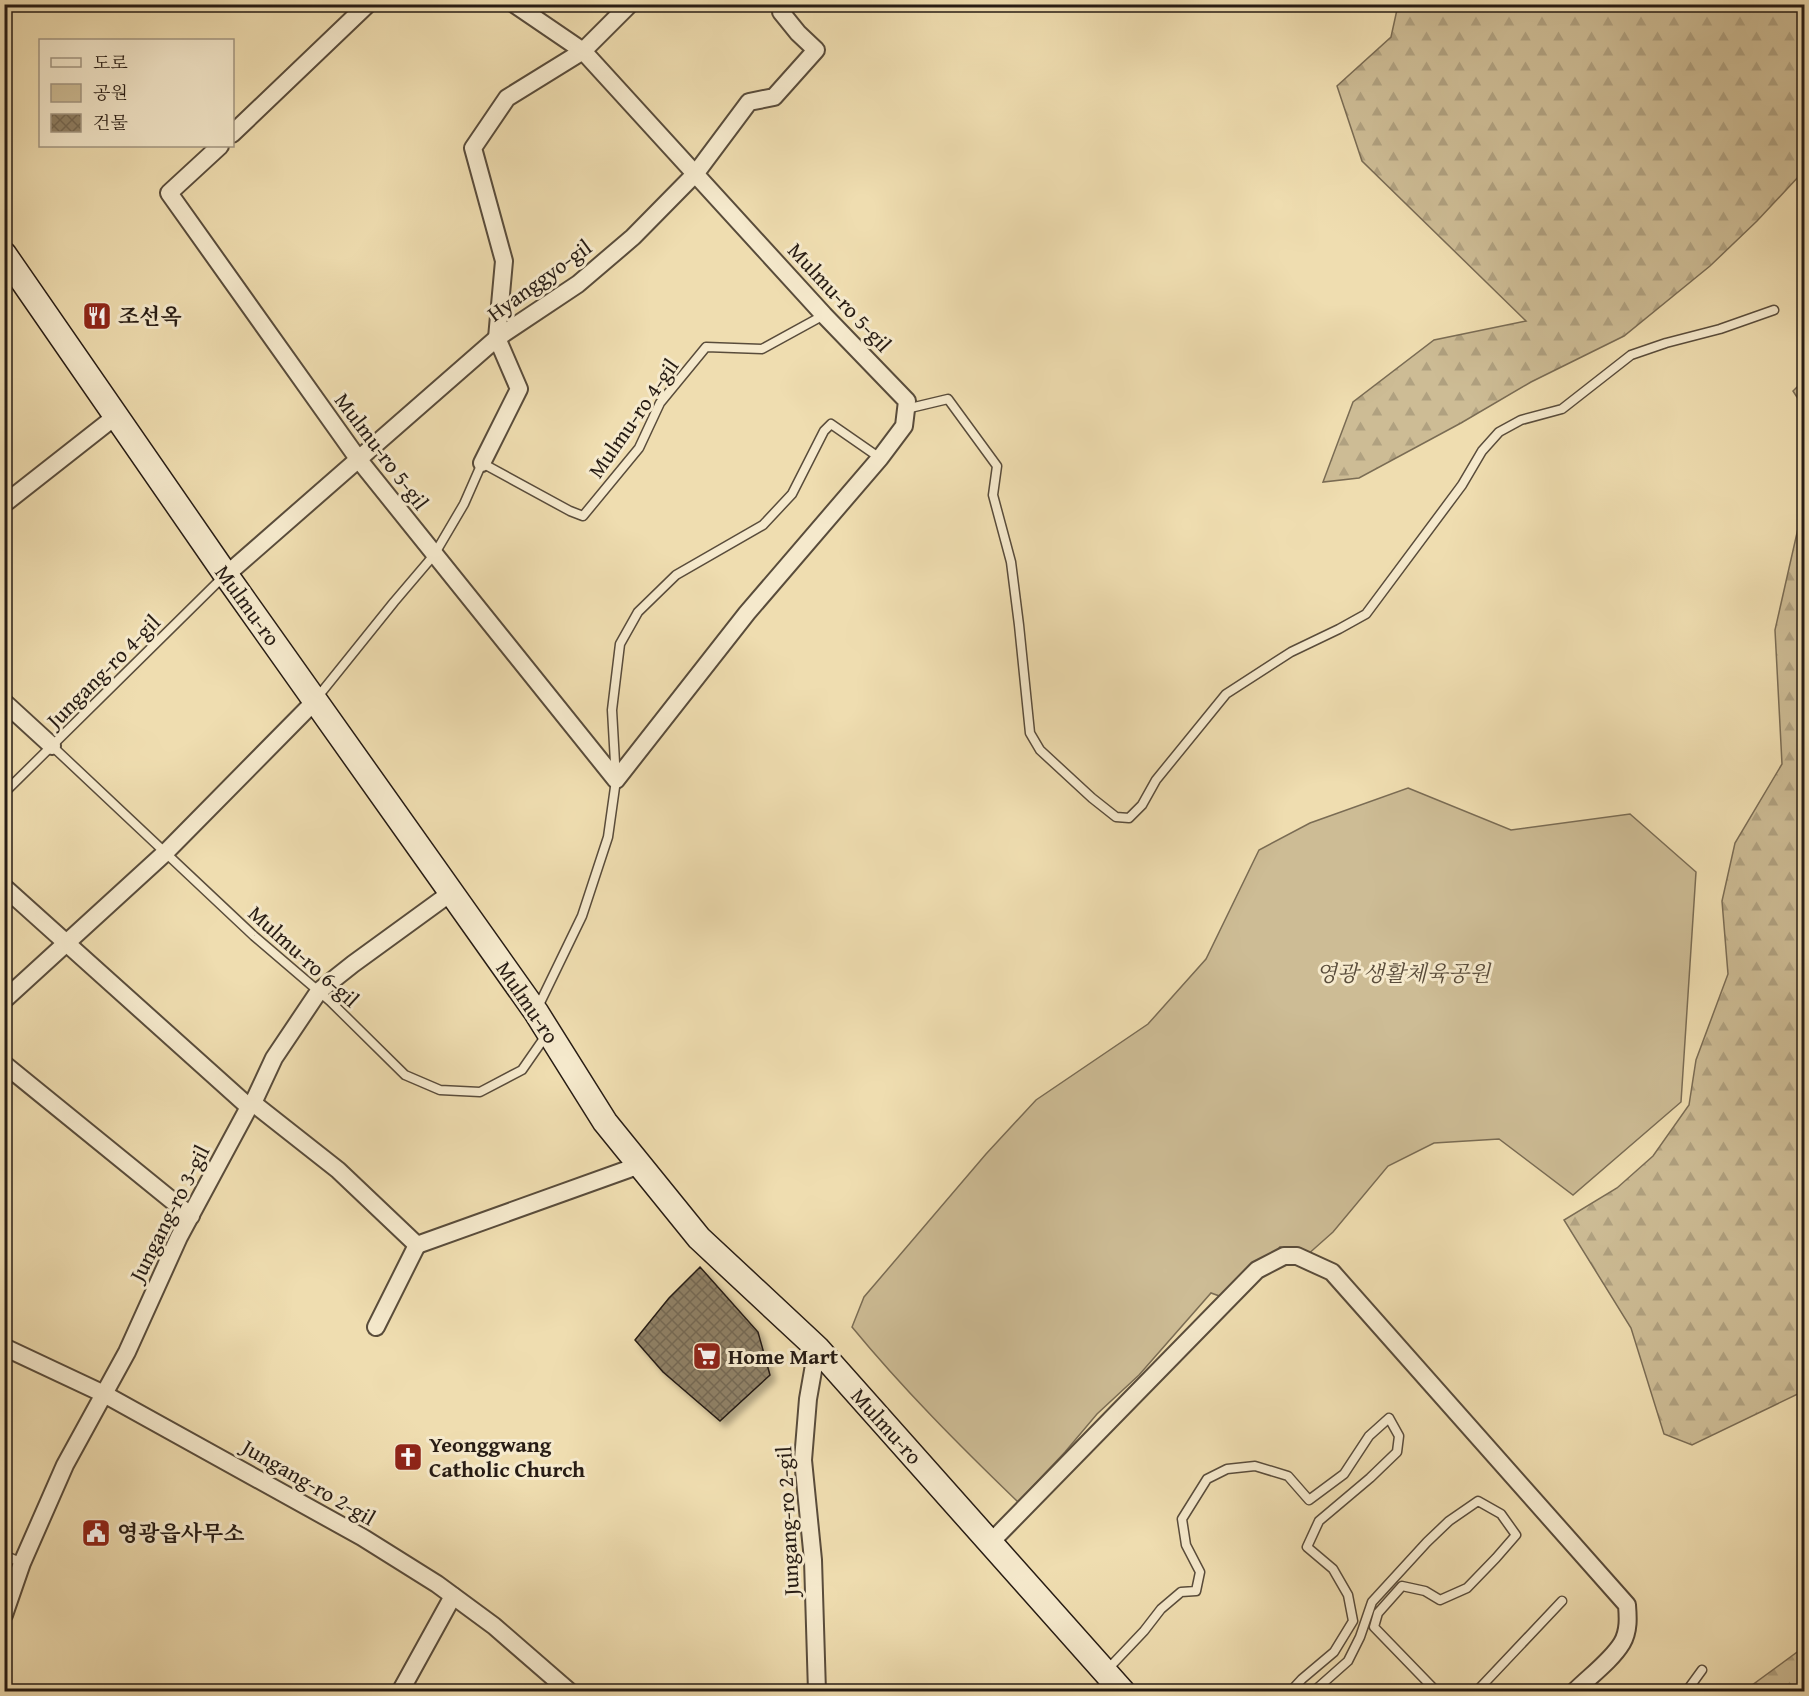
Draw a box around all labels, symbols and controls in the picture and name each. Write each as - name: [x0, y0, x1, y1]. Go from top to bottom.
- legend: [39, 39, 234, 147]
- text: 도로: [93, 49, 128, 76]
- text: 공원: [93, 79, 128, 106]
- text: 건물: [93, 109, 128, 136]
- street label: Hyanggyo-gil: [480, 231, 598, 329]
- street label: Mulmu-ro 5-gil: [781, 235, 899, 359]
- restaurant icon: 조선옥: [81, 300, 113, 332]
- place label: 조선옥: [118, 300, 182, 332]
- street label: Mulmu-ro 4-gil: [580, 352, 686, 484]
- street label: Mulmu-ro 5-gil: [327, 386, 437, 516]
- street label: Mulmu-ro: [208, 558, 288, 652]
- street label: Jungang-ro 4-gil: [37, 607, 167, 737]
- street label: Mulmu-ro 6-gil: [241, 897, 367, 1015]
- street label: Mulmu-ro: [489, 954, 567, 1050]
- park label: 영광 생활체육공원: [1316, 957, 1492, 989]
- street label: Jungang-ro 3-gil: [119, 1139, 217, 1290]
- supermarket icon: Home Mart: [691, 1340, 723, 1372]
- place label: Home Mart: [728, 1340, 839, 1372]
- street label: Mulmu-ro: [844, 1381, 930, 1471]
- place label: Yeonggwang Catholic Church: [429, 1428, 585, 1485]
- street label: Jungang-ro 2-gil: [234, 1429, 382, 1533]
- church icon: Yeonggwang Catholic Church: [392, 1441, 424, 1473]
- street label: Jungang-ro 2-gil: [767, 1445, 807, 1600]
- public building icon: 영광읍사무소: [80, 1517, 112, 1549]
- place label: 영광읍사무소: [117, 1517, 245, 1549]

